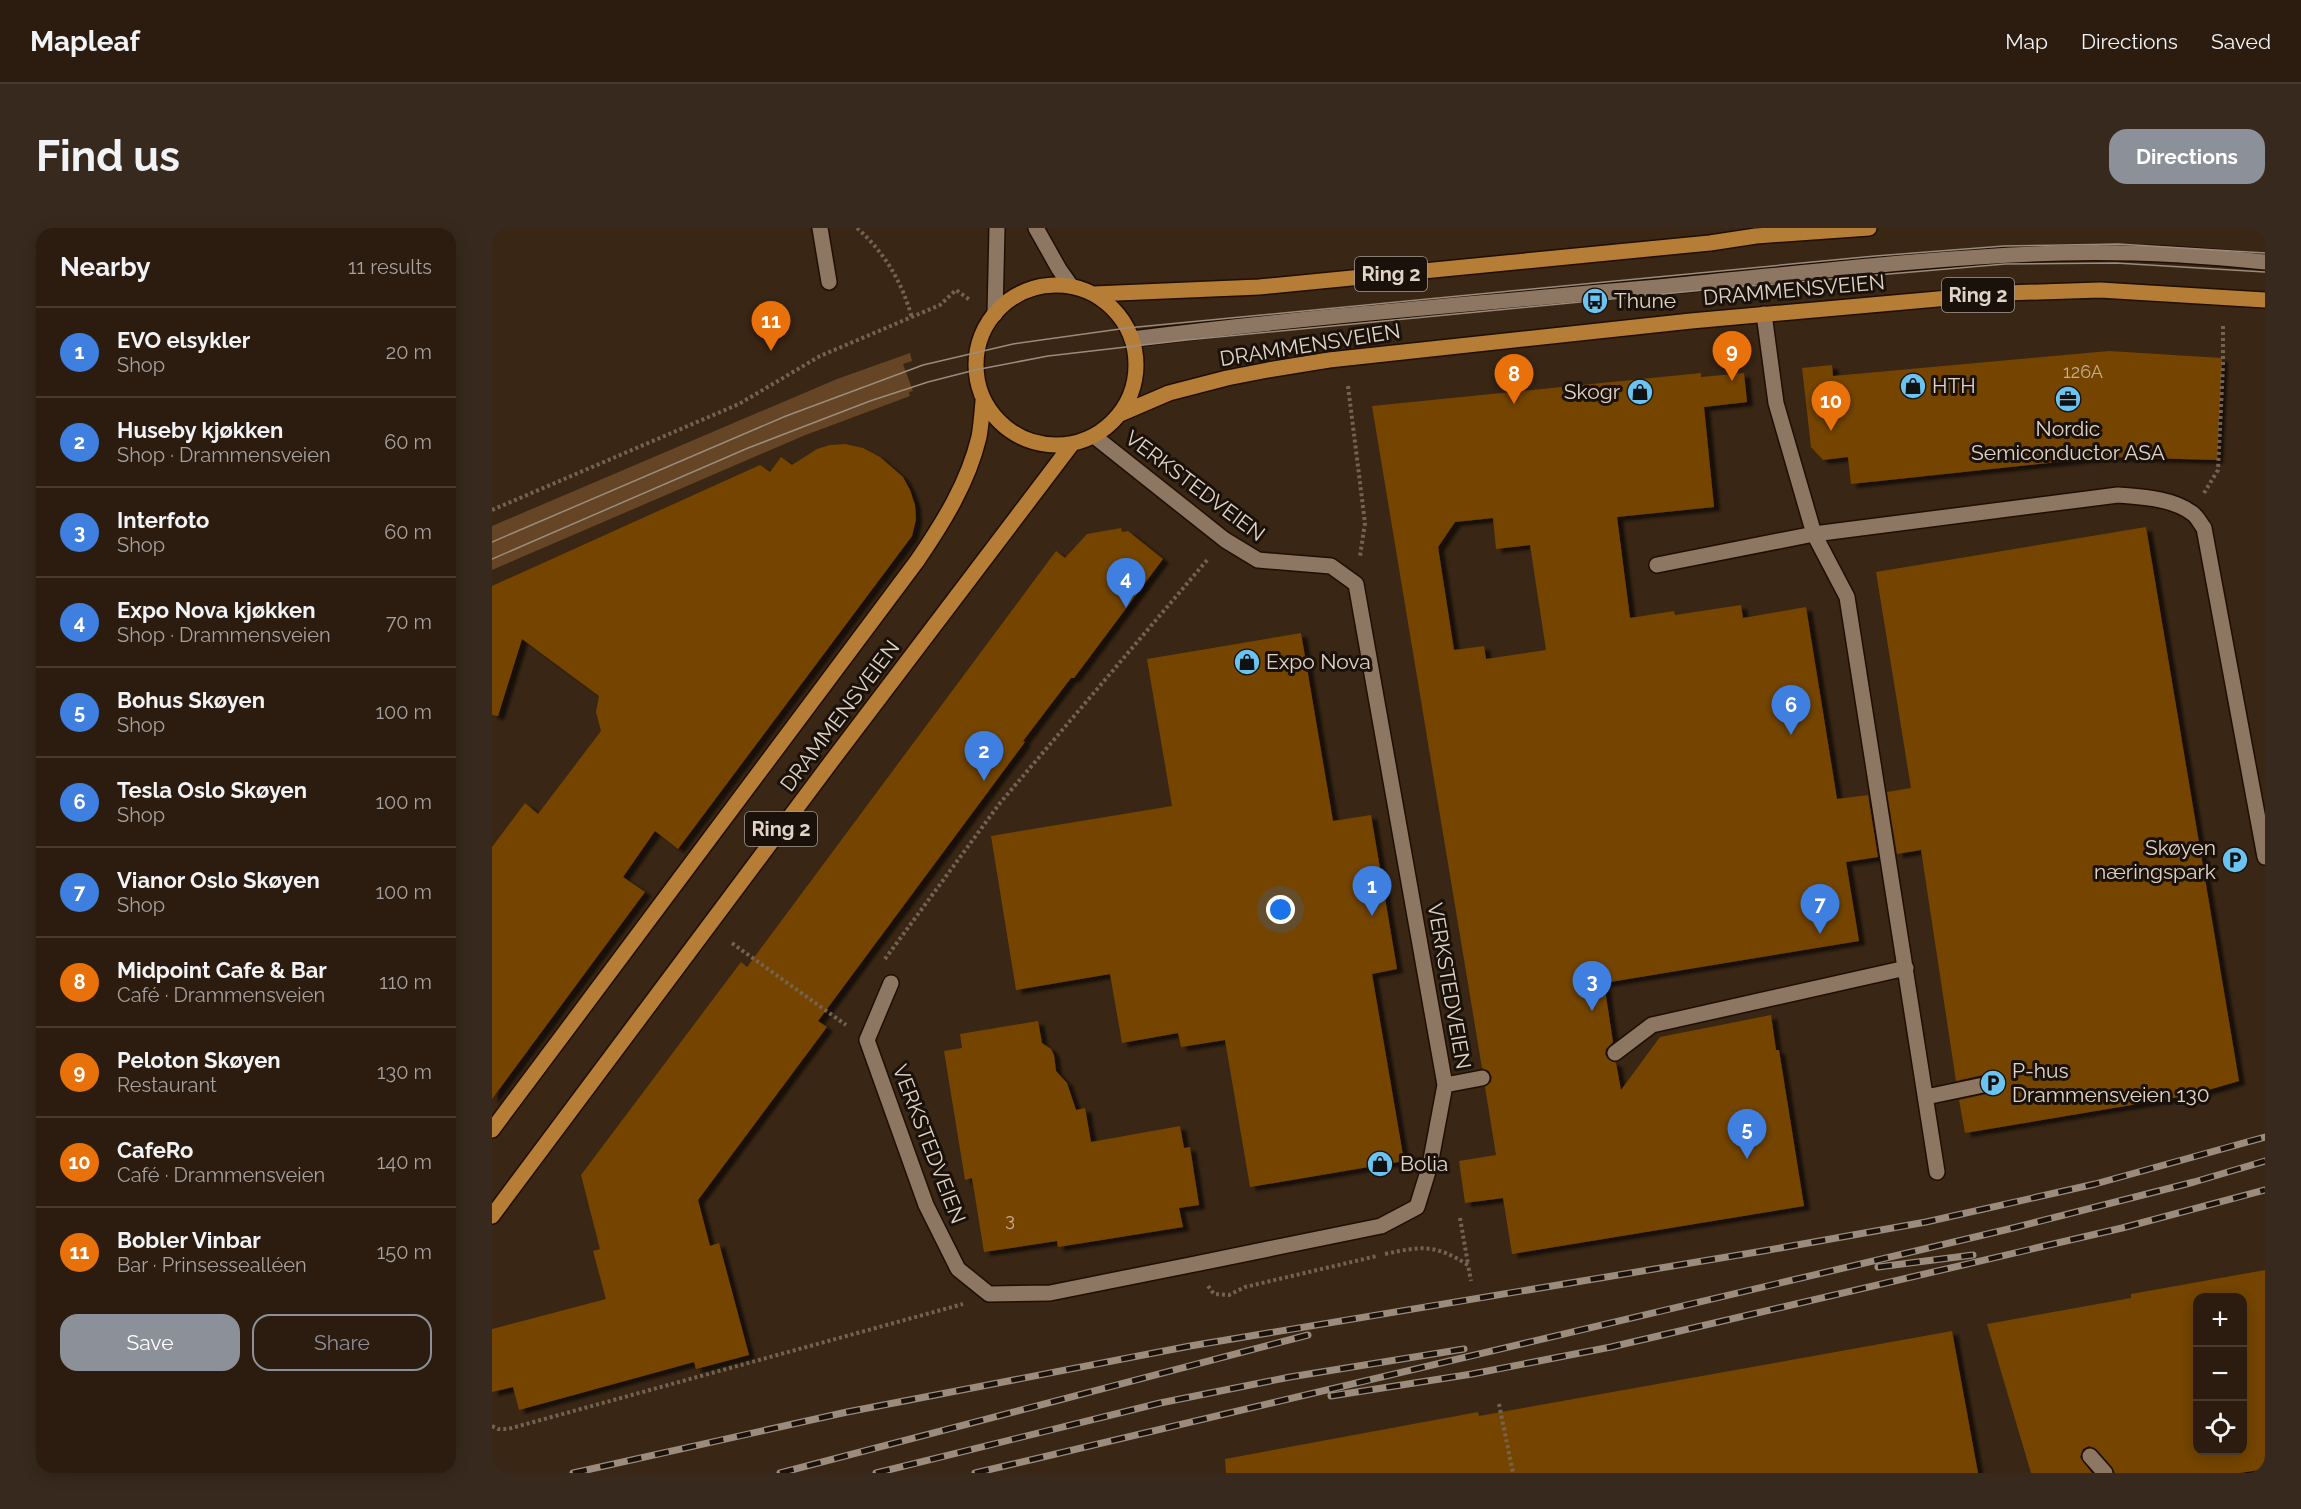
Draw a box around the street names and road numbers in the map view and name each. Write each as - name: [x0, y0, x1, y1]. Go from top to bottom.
- road number: Ring 2: [1355, 257, 1427, 291]
- street label: DRAMMENSVEIEN: [1702, 269, 1886, 310]
- road number: Ring 2: [1942, 278, 2014, 312]
- street label: DRAMMENSVEIEN: [1218, 318, 1402, 371]
- street label: VERKSTEDVEIEN: [1121, 425, 1270, 546]
- street label: DRAMMENSVEIEN: [775, 635, 904, 796]
- road number: Ring 2: [745, 812, 817, 846]
- street label: VERKSTEDVEIEN: [1423, 901, 1476, 1071]
- street label: VERKSTEDVEIEN: [888, 1061, 971, 1227]

